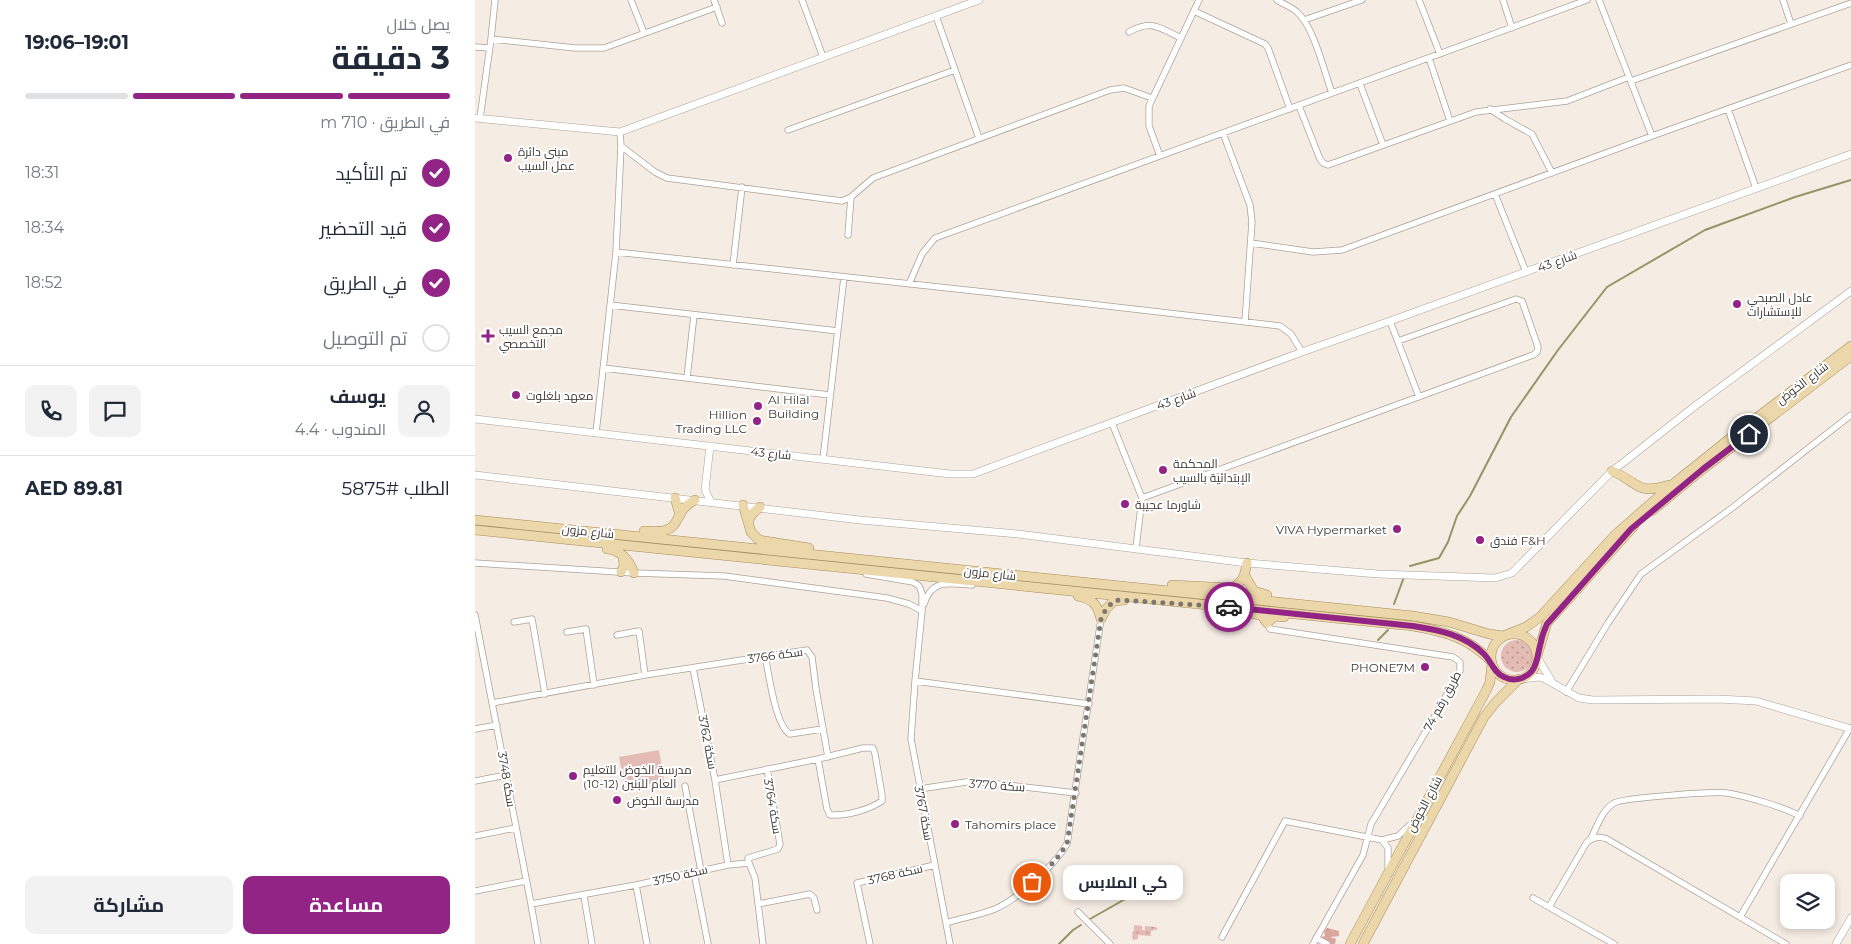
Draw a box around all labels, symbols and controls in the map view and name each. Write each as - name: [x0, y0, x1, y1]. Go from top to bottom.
- text: يصل خلال: [386, 15, 450, 34]
- text: 19:01–19:06: [25, 31, 129, 54]
- text: 3 دقيقة: [332, 38, 450, 77]
- text: في الطريق · 710 m: [320, 113, 450, 132]
- place label: مبنى دائرة عمل السيب: [518, 144, 575, 173]
- marker: مبنى دائرة عمل السيب: [502, 152, 514, 164]
- icon: check: [422, 159, 450, 187]
- text: تم التأكيد: [335, 162, 407, 185]
- text: 18:31: [25, 163, 59, 182]
- icon: check: [422, 214, 450, 242]
- text: قيد التحضير: [320, 217, 407, 240]
- text: 18:34: [25, 218, 64, 237]
- street label: شارع 43: [1535, 247, 1579, 276]
- icon: check: [422, 269, 450, 297]
- text: في الطريق: [324, 272, 407, 295]
- text: 18:52: [25, 273, 62, 292]
- place label: عادل الصبحي للإستشارات: [1747, 290, 1813, 319]
- marker: عادل الصبحي للإستشارات: [1731, 298, 1743, 310]
- place label: مجمع السيب التخصصي: [499, 322, 563, 354]
- text: تم التوصيل: [323, 327, 407, 350]
- marker: مجمع السيب التخصصي: [481, 329, 495, 343]
- street label: شارع الخوض: [1773, 358, 1832, 408]
- button: phone: [25, 385, 77, 437]
- button: chat: [89, 385, 141, 437]
- text: يوسف: [330, 385, 386, 408]
- button: person: [398, 385, 450, 437]
- street label: شارع 43: [1154, 385, 1198, 414]
- place label: معهد بلغلوت: [526, 388, 593, 403]
- marker: معهد بلغلوت: [510, 389, 522, 401]
- place label: Al Hilal Building: [768, 392, 819, 421]
- marker: Al Hilal Building: [752, 400, 764, 412]
- place label: Hillion Trading LLC: [676, 407, 747, 436]
- pin: [1728, 413, 1770, 455]
- marker: Hillion Trading LLC: [751, 415, 763, 427]
- text: المندوب · 4.4: [295, 420, 386, 439]
- icon: home: [1735, 420, 1763, 448]
- street label: شارع 43: [750, 443, 792, 464]
- place label: المحكمة الإبتدائية بالسيب: [1173, 456, 1251, 485]
- marker: المحكمة الإبتدائية بالسيب: [1157, 464, 1169, 476]
- text: AED 89.81: [25, 477, 123, 500]
- text: الطلب #5875: [341, 477, 450, 500]
- place label: شاورما عجيبة: [1135, 497, 1201, 512]
- marker: شاورما عجيبة: [1119, 498, 1131, 510]
- street label: شارع مزون: [561, 521, 615, 542]
- place label: VIVA Hypermarket: [1276, 522, 1387, 537]
- marker: VIVA Hypermarket: [1391, 523, 1403, 535]
- place label: فندق F&H: [1490, 533, 1546, 548]
- marker: فندق F&H: [1474, 534, 1486, 546]
- street label: شارع مزون: [963, 563, 1017, 584]
- courier: [1204, 582, 1254, 632]
- icon: car: [1215, 593, 1243, 621]
- street label: سكة 3766: [746, 644, 804, 666]
- place label: PHONE7M: [1350, 660, 1415, 675]
- marker: PHONE7M: [1419, 661, 1431, 673]
- street label: طريق رقم 74: [1420, 668, 1465, 734]
- street label: سكة 3762: [695, 713, 721, 771]
- street label: سكة 3748: [495, 750, 519, 808]
- place label: مدرسة الخوض للتعليم العام للبنين (12-10): [583, 762, 692, 792]
- marker: مدرسة الخوض للتعليم العام للبنين (12-10): [567, 770, 579, 782]
- street label: شارع الخوض: [1403, 773, 1446, 835]
- street label: سكة 3770: [968, 776, 1026, 794]
- street label: سكة 3764: [761, 777, 785, 835]
- street label: سكة 3767: [911, 784, 937, 842]
- place label: مدرسة الخوض: [627, 793, 699, 808]
- marker: مدرسة الخوض: [611, 794, 623, 806]
- place label: Tahomirs place: [965, 817, 1056, 832]
- marker: Tahomirs place: [949, 818, 961, 830]
- street label: سكة 3768: [866, 860, 924, 888]
- street label: سكة 3750: [651, 861, 709, 889]
- pin: [1011, 861, 1053, 903]
- callout: كي الملابس: [1062, 864, 1182, 900]
- icon: bag: [1018, 868, 1046, 896]
- text: كي الملابس: [1078, 873, 1168, 892]
- map controls: [1780, 874, 1835, 929]
- button: layers: [1780, 874, 1835, 929]
- button: مشاركة: [25, 876, 233, 934]
- button: مساعدة: [243, 876, 450, 934]

